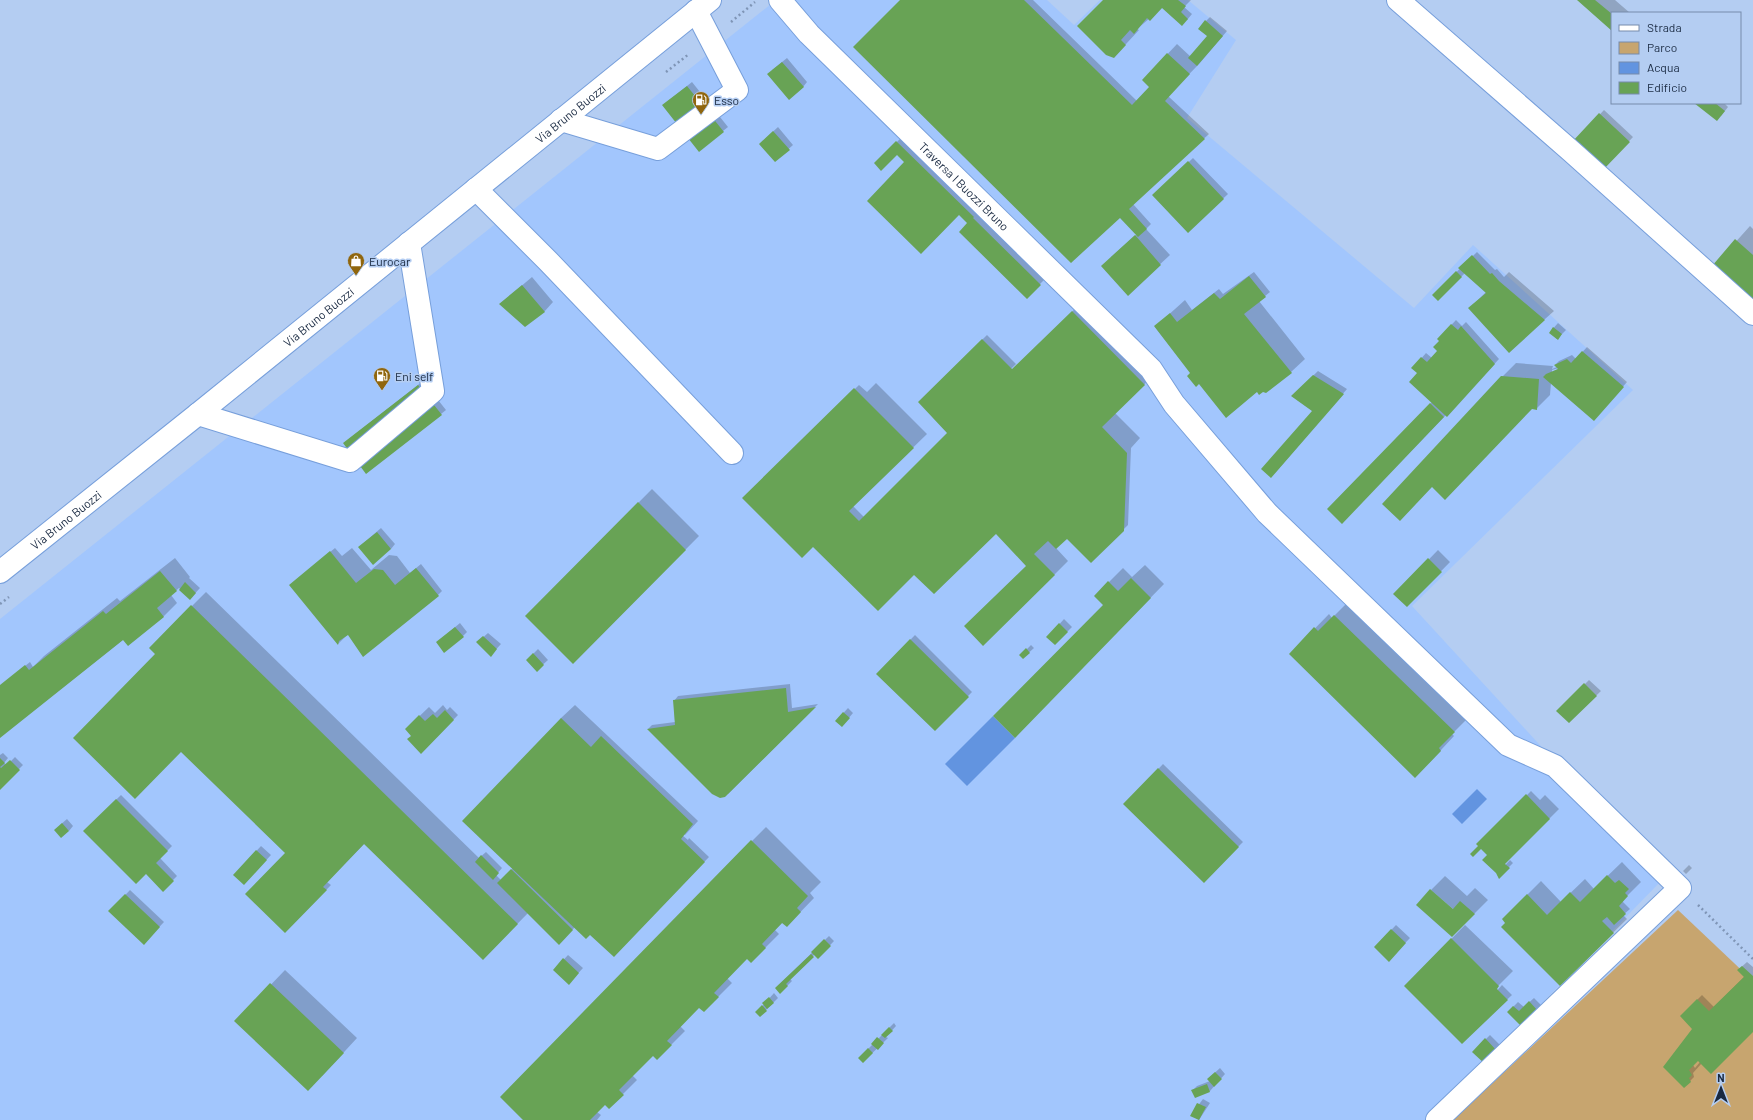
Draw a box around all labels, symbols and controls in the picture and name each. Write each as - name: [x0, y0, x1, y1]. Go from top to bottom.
- legend: [1611, 12, 1741, 104]
- text: Strada: [1647, 20, 1682, 34]
- text: Parco: [1647, 40, 1677, 54]
- text: Acqua: [1647, 60, 1680, 74]
- street label: Via Bruno Buozzi: [532, 80, 608, 146]
- text: Edificio: [1647, 80, 1687, 94]
- fuel station icon: Esso: [691, 90, 711, 115]
- place label: Esso: [714, 93, 739, 107]
- street label: Traversa I Buozzi Bruno: [916, 139, 1012, 233]
- shop icon: Eurocar: [346, 251, 366, 276]
- place label: Eurocar: [369, 254, 411, 268]
- street label: Via Bruno Buozzi: [280, 284, 356, 349]
- fuel station icon: Eni self: [372, 366, 392, 391]
- place label: Eni self: [395, 369, 433, 383]
- street label: Via Bruno Buozzi: [27, 487, 104, 552]
- north arrow: [1701, 1068, 1741, 1108]
- text: N: [1717, 1071, 1725, 1084]

